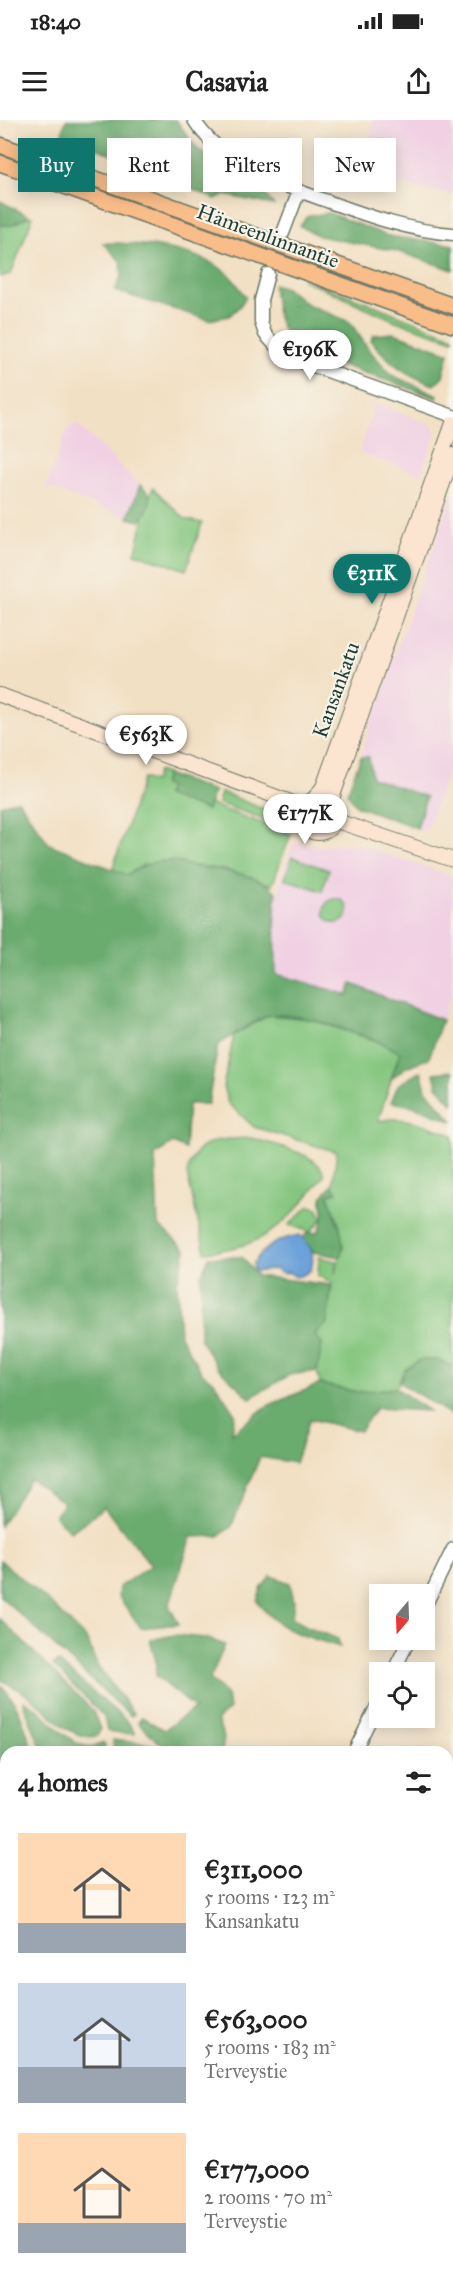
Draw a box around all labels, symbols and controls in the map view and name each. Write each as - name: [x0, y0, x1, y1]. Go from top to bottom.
- text: 18:40: [30, 8, 81, 35]
- icon: menu: [18, 65, 51, 98]
- text: Casavia: [185, 65, 268, 98]
- icon: share: [402, 65, 435, 98]
- chip: Buy: [18, 138, 95, 192]
- chip: Rent: [107, 138, 191, 192]
- chip: Filters: [203, 138, 302, 192]
- chip: New: [314, 138, 396, 192]
- street label: Hämeenlinnantie: [193, 198, 343, 274]
- pin: €196K: [268, 330, 352, 381]
- text: €196K: [282, 337, 338, 361]
- pin: €311K: [330, 554, 414, 605]
- text: €311K: [347, 561, 397, 585]
- street label: Kansankatu: [307, 638, 365, 742]
- pin: €563K: [104, 715, 188, 766]
- text: €563K: [119, 722, 173, 746]
- pin: €177K: [263, 794, 347, 845]
- text: €177K: [277, 801, 333, 825]
- north arrow: [369, 1584, 435, 1650]
- map controls: [369, 1584, 435, 1728]
- button: locate: [369, 1662, 435, 1728]
- text: 4 homes: [18, 1766, 108, 1798]
- icon: filters: [402, 1766, 435, 1799]
- text: €311,000: [204, 1853, 303, 1885]
- icon: home: [66, 1857, 138, 1929]
- text: 5 rooms · 123 m²: [204, 1885, 335, 1909]
- text: Kansankatu: [204, 1909, 300, 1933]
- text: €563,000: [204, 2003, 308, 2035]
- icon: home: [66, 2007, 138, 2079]
- text: 5 rooms · 183 m²: [204, 2035, 336, 2059]
- text: Terveystie: [204, 2059, 287, 2083]
- text: €177,000: [204, 2153, 310, 2185]
- icon: home: [66, 2157, 138, 2229]
- text: 2 rooms · 70 m²: [204, 2185, 332, 2209]
- text: Terveystie: [204, 2209, 287, 2233]

